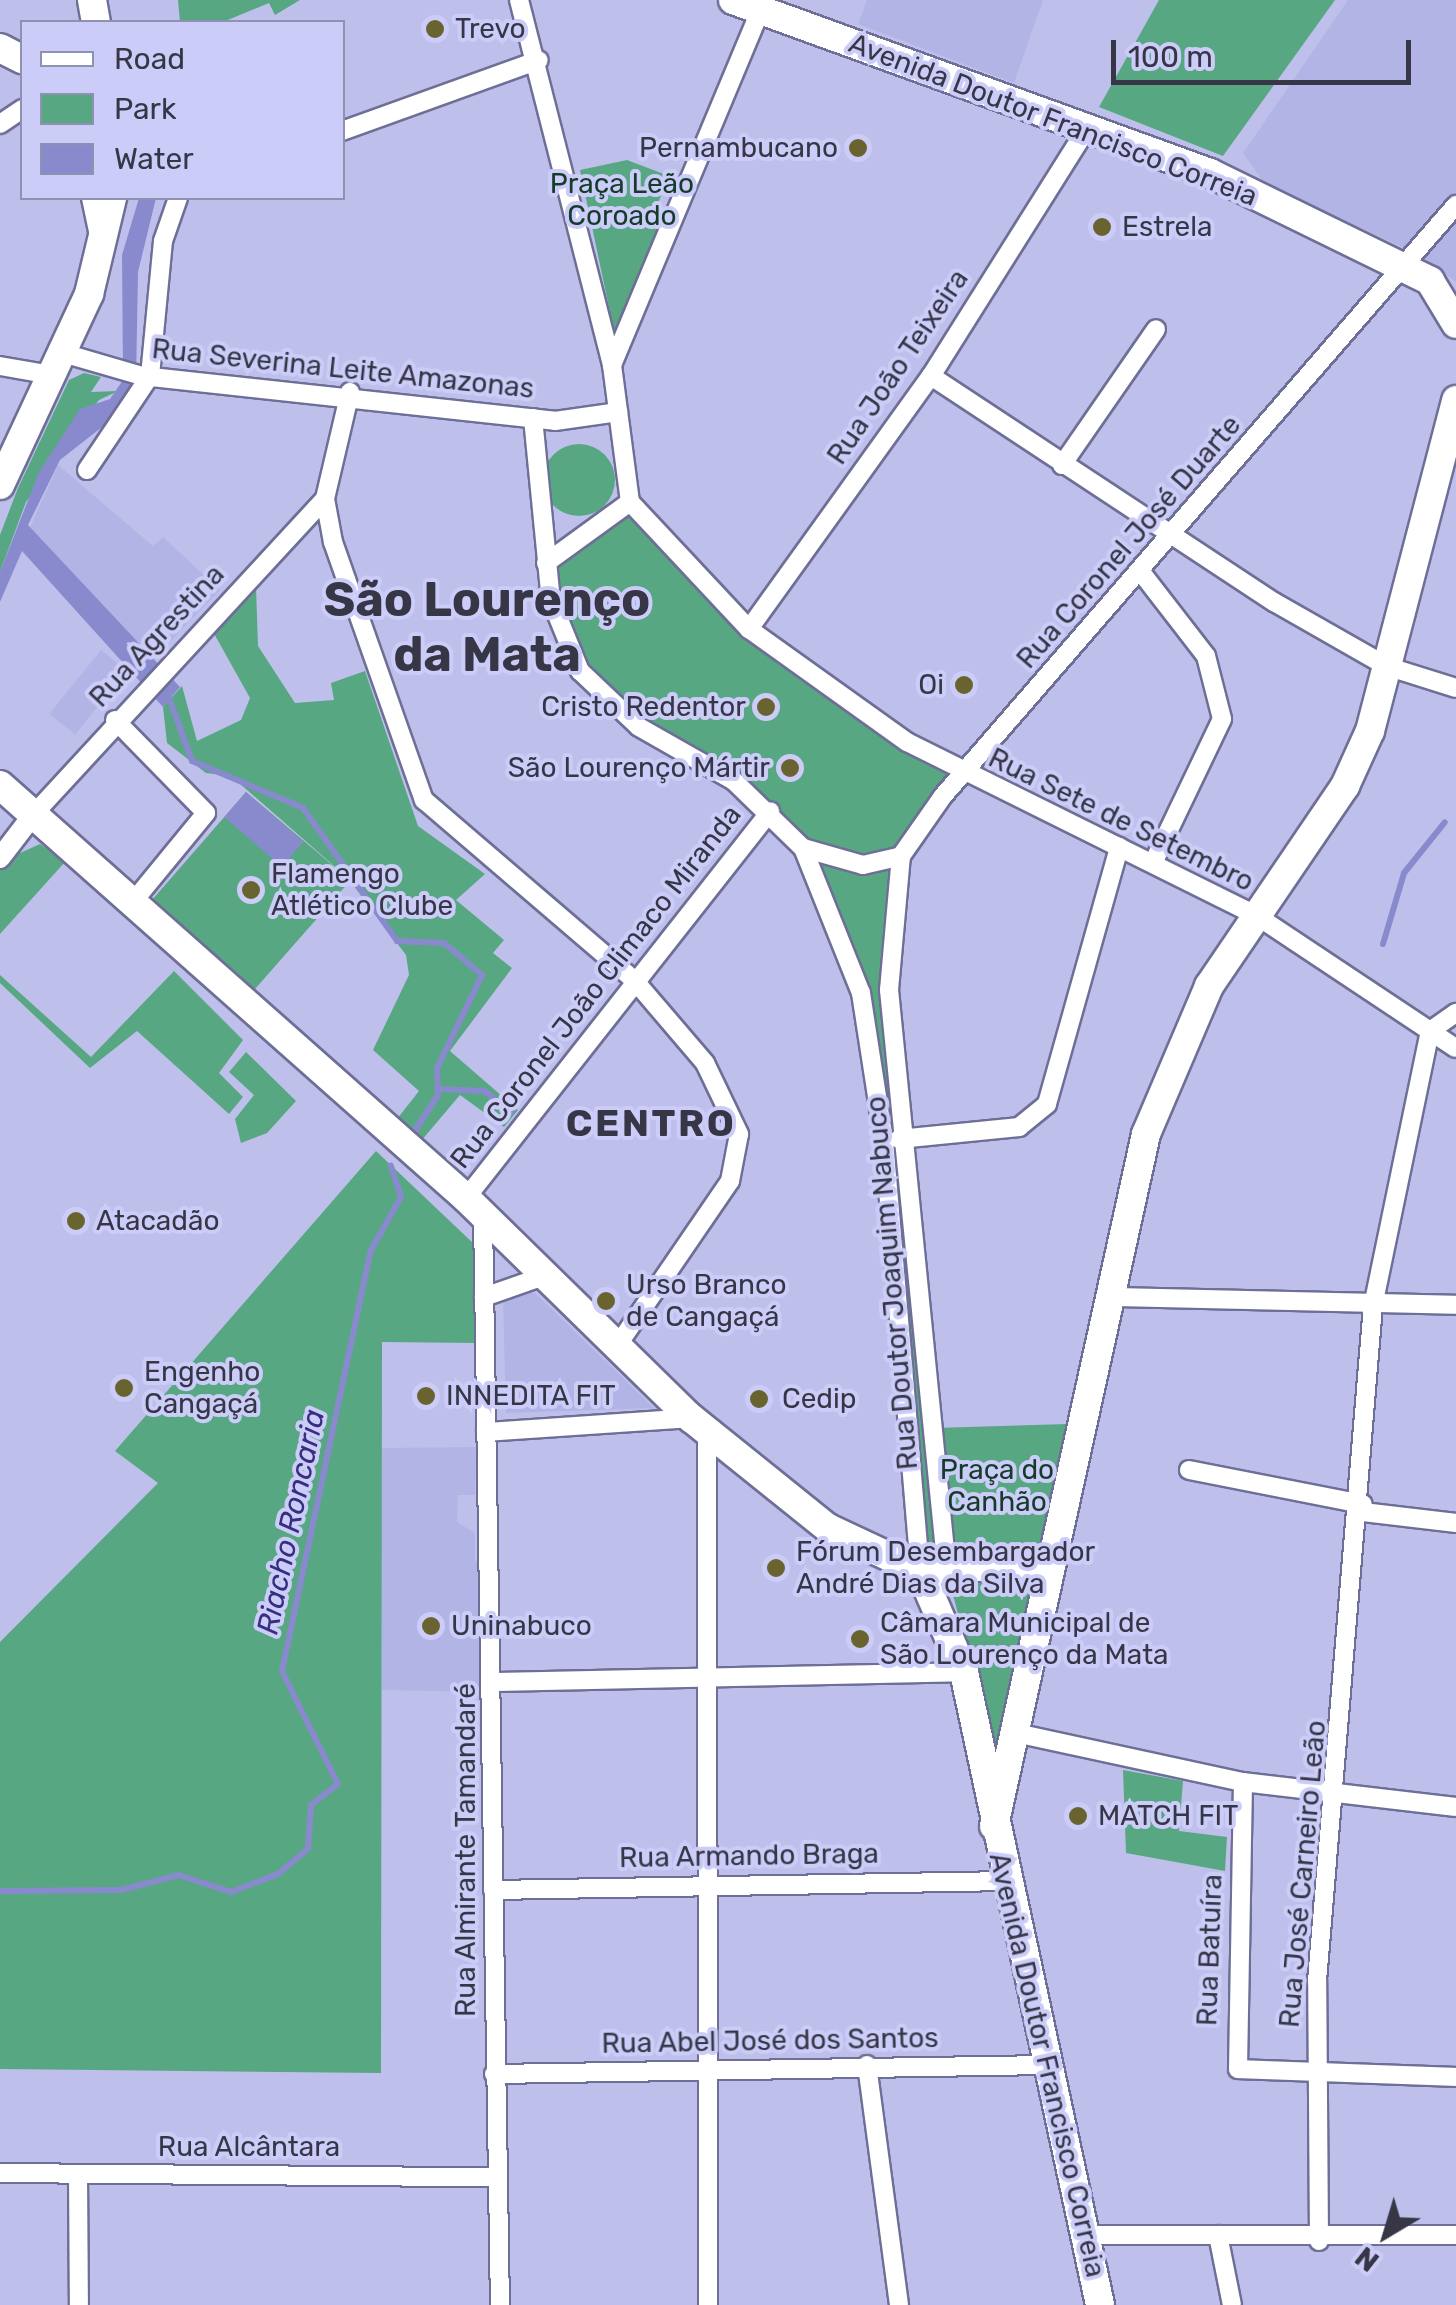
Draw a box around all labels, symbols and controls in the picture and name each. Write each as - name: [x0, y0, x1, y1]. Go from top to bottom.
- place label: Trevo: [455, 12, 526, 46]
- marker: Trevo: [424, 18, 446, 40]
- legend: [20, 20, 345, 200]
- scale bar: [1116, 20, 1416, 82]
- street label: Avenida Doutor Francisco Correia: [844, 26, 1262, 214]
- text: 100 m: [1128, 39, 1213, 75]
- text: Road: [114, 41, 185, 77]
- text: Park: [114, 91, 176, 127]
- place label: Pernambucano: [639, 131, 838, 165]
- marker: Pernambucano: [847, 137, 869, 159]
- text: Water: [114, 141, 194, 177]
- park label: Praça Leão Coroado: [550, 167, 694, 233]
- place label: Estrela: [1122, 210, 1212, 244]
- marker: Estrela: [1091, 216, 1113, 238]
- street label: Rua João Teixeira: [820, 263, 976, 471]
- street label: Rua Severina Leite Amazonas: [150, 332, 536, 406]
- street label: Rua Coronel José Duarte: [1010, 409, 1248, 675]
- street label: Rua Agrestina: [82, 558, 232, 714]
- district label: São Lourenço da Mata: [324, 570, 650, 683]
- place label: Oi: [918, 668, 944, 702]
- marker: Oi: [953, 674, 975, 696]
- place label: Cristo Redentor: [541, 690, 746, 724]
- marker: Cristo Redentor: [755, 696, 777, 718]
- street label: Rua Sete de Setembro: [983, 741, 1259, 899]
- place label: São Lourenço Mártir: [508, 751, 770, 785]
- marker: São Lourenço Mártir: [779, 757, 801, 779]
- street label: Rua Coronel João Climaco Miranda: [444, 799, 748, 1175]
- place label: Flamengo Atlético Clube: [271, 857, 453, 923]
- marker: Flamengo Atlético Clube: [240, 879, 262, 901]
- street label: Rua Doutor Joaquim Nabuco: [859, 1094, 925, 1472]
- district label: CENTRO: [566, 1101, 736, 1147]
- place label: Atacadão: [96, 1204, 220, 1238]
- marker: Atacadão: [65, 1210, 87, 1232]
- place label: Urso Branco de Cangaçá: [626, 1268, 787, 1334]
- marker: Urso Branco de Cangaçá: [595, 1290, 617, 1312]
- place label: Engenho Cangaçá: [144, 1355, 260, 1421]
- marker: Engenho Cangaçá: [113, 1377, 135, 1399]
- place label: INNEDITA FIT: [446, 1379, 616, 1413]
- place label: Cedip: [782, 1382, 856, 1416]
- marker: INNEDITA FIT: [415, 1385, 437, 1407]
- marker: Cedip: [746, 1386, 772, 1412]
- water label: Riacho Roncaria: [250, 1406, 332, 1638]
- park label: Praça do Canhão: [940, 1453, 1054, 1519]
- place label: Fórum Desembargador André Dias da Silva: [796, 1535, 1095, 1601]
- marker: Fórum Desembargador André Dias da Silva: [765, 1557, 787, 1579]
- place label: Câmara Municipal de São Lourenço da Mata: [880, 1606, 1169, 1672]
- place label: Uninabuco: [451, 1609, 592, 1643]
- marker: Uninabuco: [420, 1615, 442, 1637]
- marker: Câmara Municipal de São Lourenço da Mata: [849, 1628, 871, 1650]
- street label: Rua Almirante Tamandaré: [449, 1682, 483, 2018]
- street label: Rua José Carneiro Leão: [1273, 1719, 1333, 2029]
- place label: MATCH FIT: [1098, 1799, 1238, 1833]
- marker: MATCH FIT: [1067, 1805, 1089, 1827]
- street label: Rua Armando Braga: [618, 1837, 880, 1875]
- street label: Avenida Doutor Francisco Correia: [982, 1849, 1112, 2281]
- street label: Rua Batuíra: [1191, 1873, 1229, 2027]
- street label: Rua Abel José dos Santos: [601, 2021, 939, 2061]
- street label: Rua Alcântara: [157, 2130, 341, 2164]
- north arrow: [1336, 2185, 1436, 2285]
- text: N: [1349, 2240, 1385, 2278]

